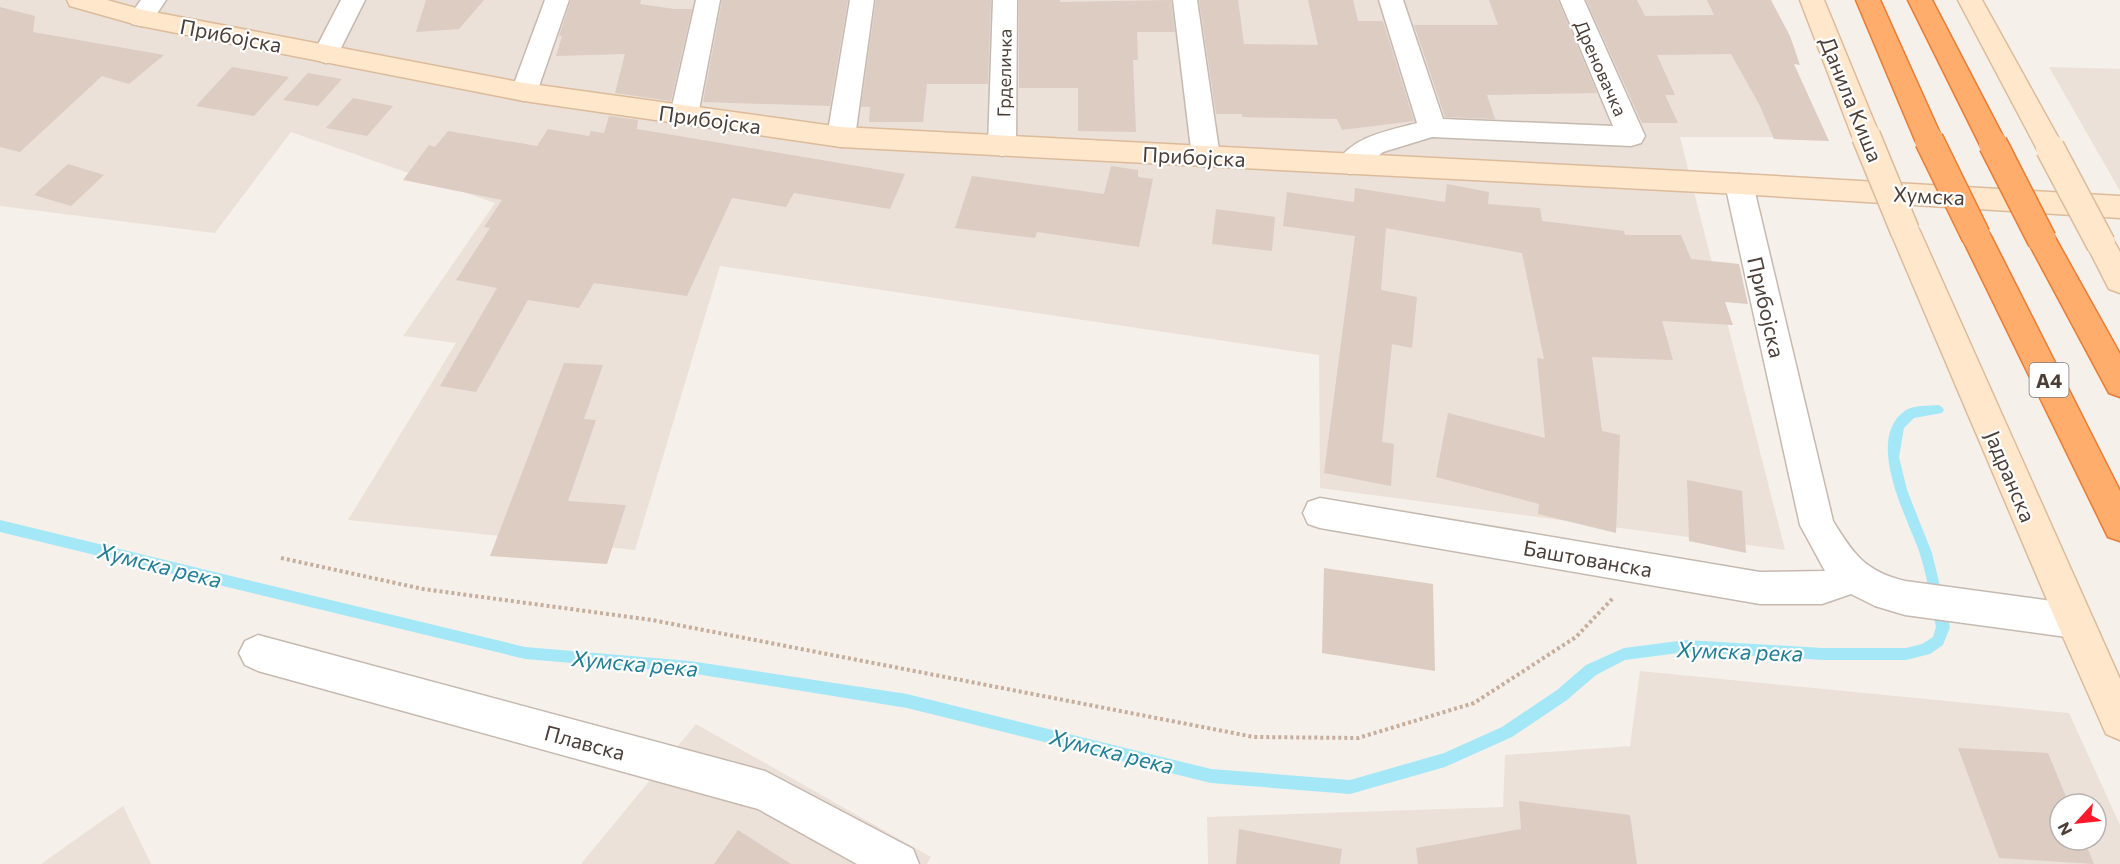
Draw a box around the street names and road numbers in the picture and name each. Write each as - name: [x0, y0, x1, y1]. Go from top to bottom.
- street label: Прибојска: [178, 13, 284, 57]
- street label: Дреновачка: [1570, 17, 1632, 119]
- street label: Грделичка: [992, 29, 1016, 117]
- street label: Данила Киша: [1816, 33, 1888, 165]
- street label: Прибојска: [657, 99, 763, 139]
- street label: Прибојска: [1142, 141, 1246, 171]
- street label: Хумска: [1893, 181, 1965, 209]
- street label: Прибојска: [1743, 254, 1791, 360]
- road number: A4: [2030, 363, 2068, 397]
- street label: Јадранска: [1981, 427, 2041, 525]
- street label: Баштованска: [1522, 534, 1654, 582]
- street label: Плавска: [542, 719, 628, 765]

